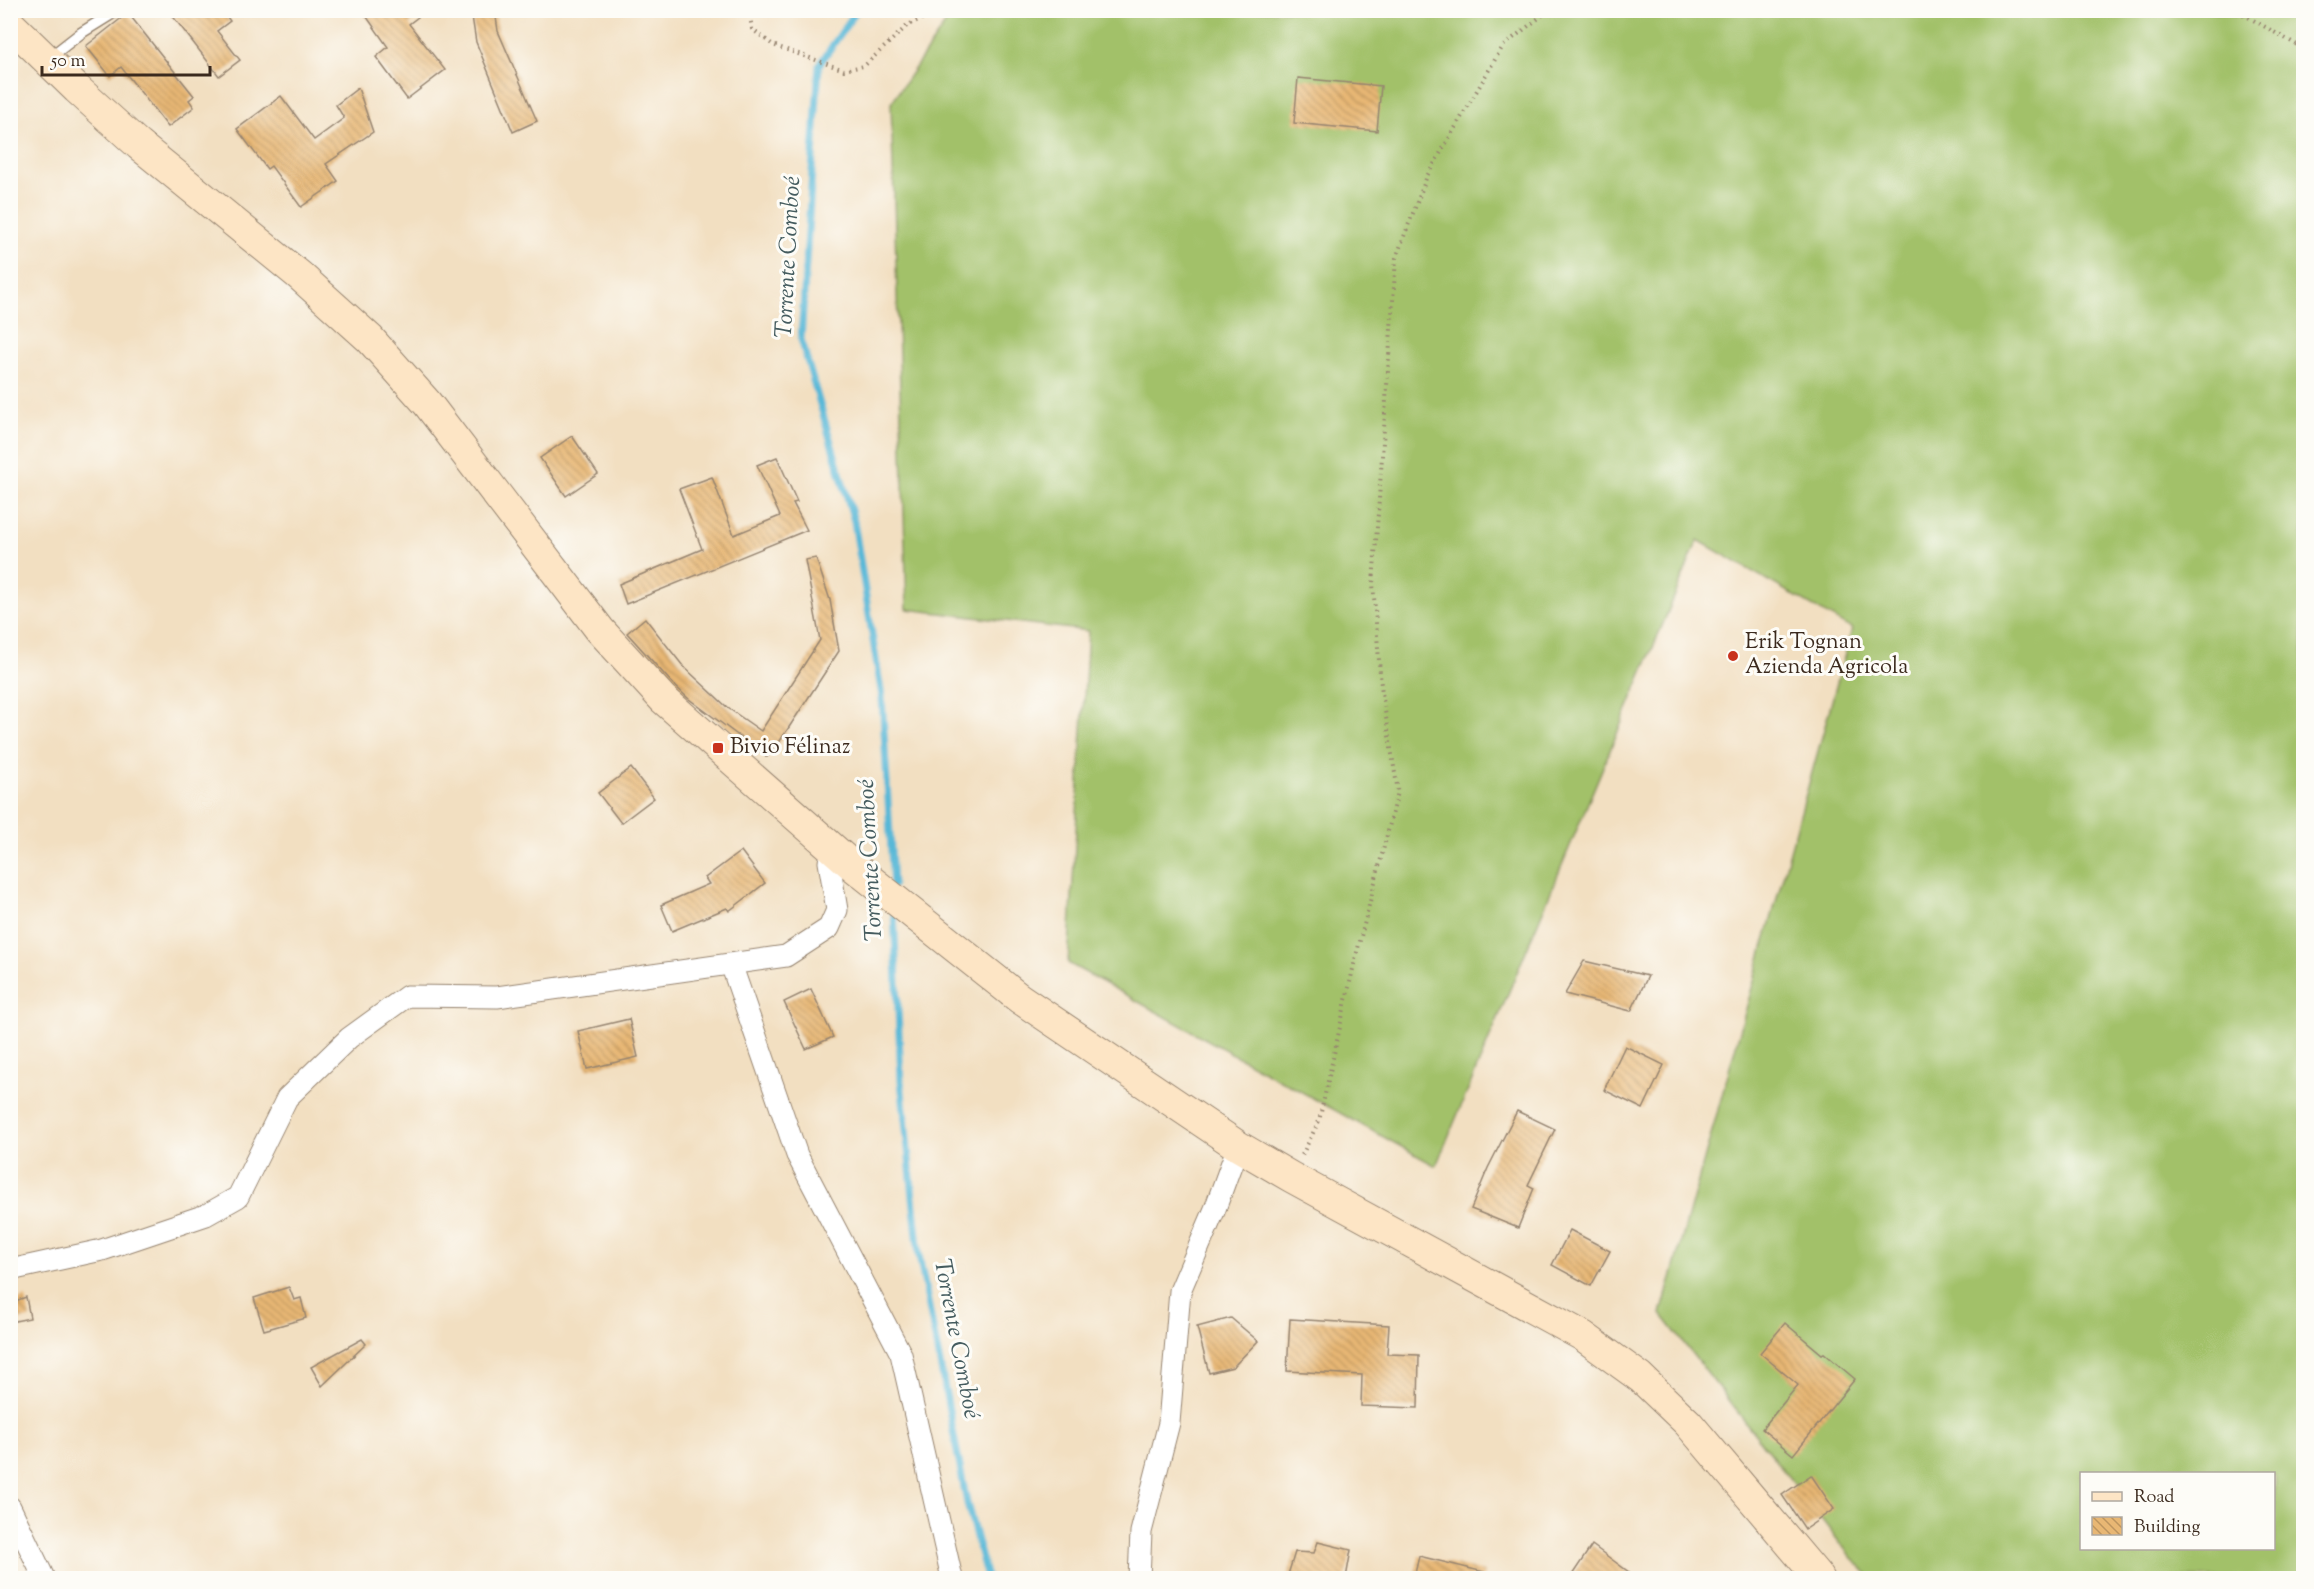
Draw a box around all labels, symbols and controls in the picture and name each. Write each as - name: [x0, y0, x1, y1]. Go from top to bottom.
- scale bar: [42, 39, 210, 77]
- text: 50 m: [50, 49, 86, 75]
- water label: Torrente Comboé: [768, 175, 810, 339]
- place label: Erik Tognan Azienda Agricola: [1745, 627, 1908, 684]
- marker: Erik Tognan Azienda Agricola: [1726, 649, 1740, 663]
- place label: Bivio Félinaz: [730, 732, 850, 764]
- marker: Bivio Félinaz: [711, 741, 725, 755]
- water label: Torrente Comboé: [850, 778, 892, 942]
- water label: Torrente Comboé: [924, 1256, 988, 1422]
- legend: [2080, 1472, 2275, 1550]
- text: Road: [2134, 1485, 2174, 1511]
- text: Building: [2134, 1515, 2200, 1541]

